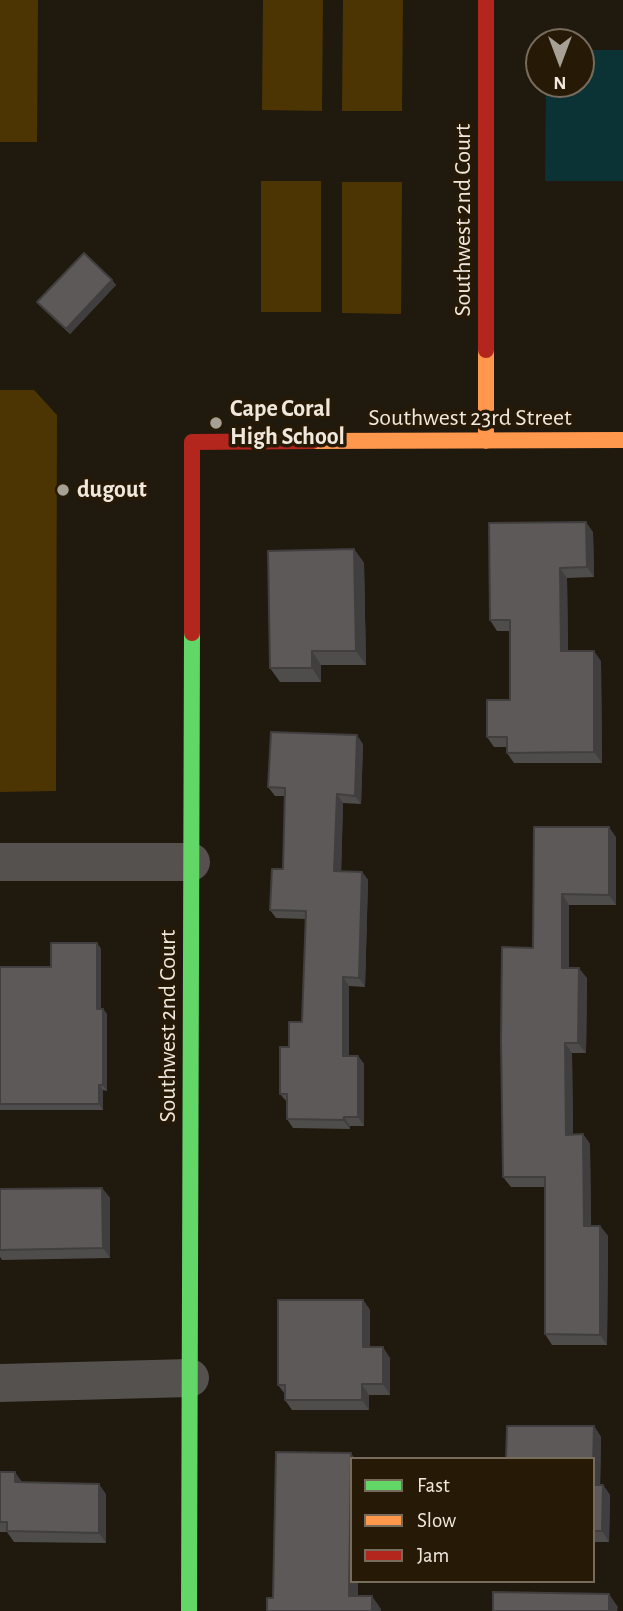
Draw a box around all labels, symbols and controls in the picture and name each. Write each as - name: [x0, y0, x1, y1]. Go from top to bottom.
- north arrow: [525, 28, 595, 98]
- text: N: [553, 73, 567, 92]
- street label: Southwest 2nd Court: [449, 124, 477, 316]
- place label: Cape Coral High School: [230, 395, 345, 451]
- street label: Southwest 23rd Street: [368, 404, 572, 432]
- marker: Cape Coral High School: [208, 415, 224, 431]
- place label: dugout: [77, 476, 147, 504]
- marker: dugout: [55, 482, 71, 498]
- street label: Southwest 2nd Court: [154, 930, 182, 1122]
- legend: [350, 1457, 595, 1583]
- text: Fast: [417, 1475, 450, 1496]
- text: Slow: [417, 1510, 456, 1531]
- text: Jam: [417, 1545, 449, 1566]

